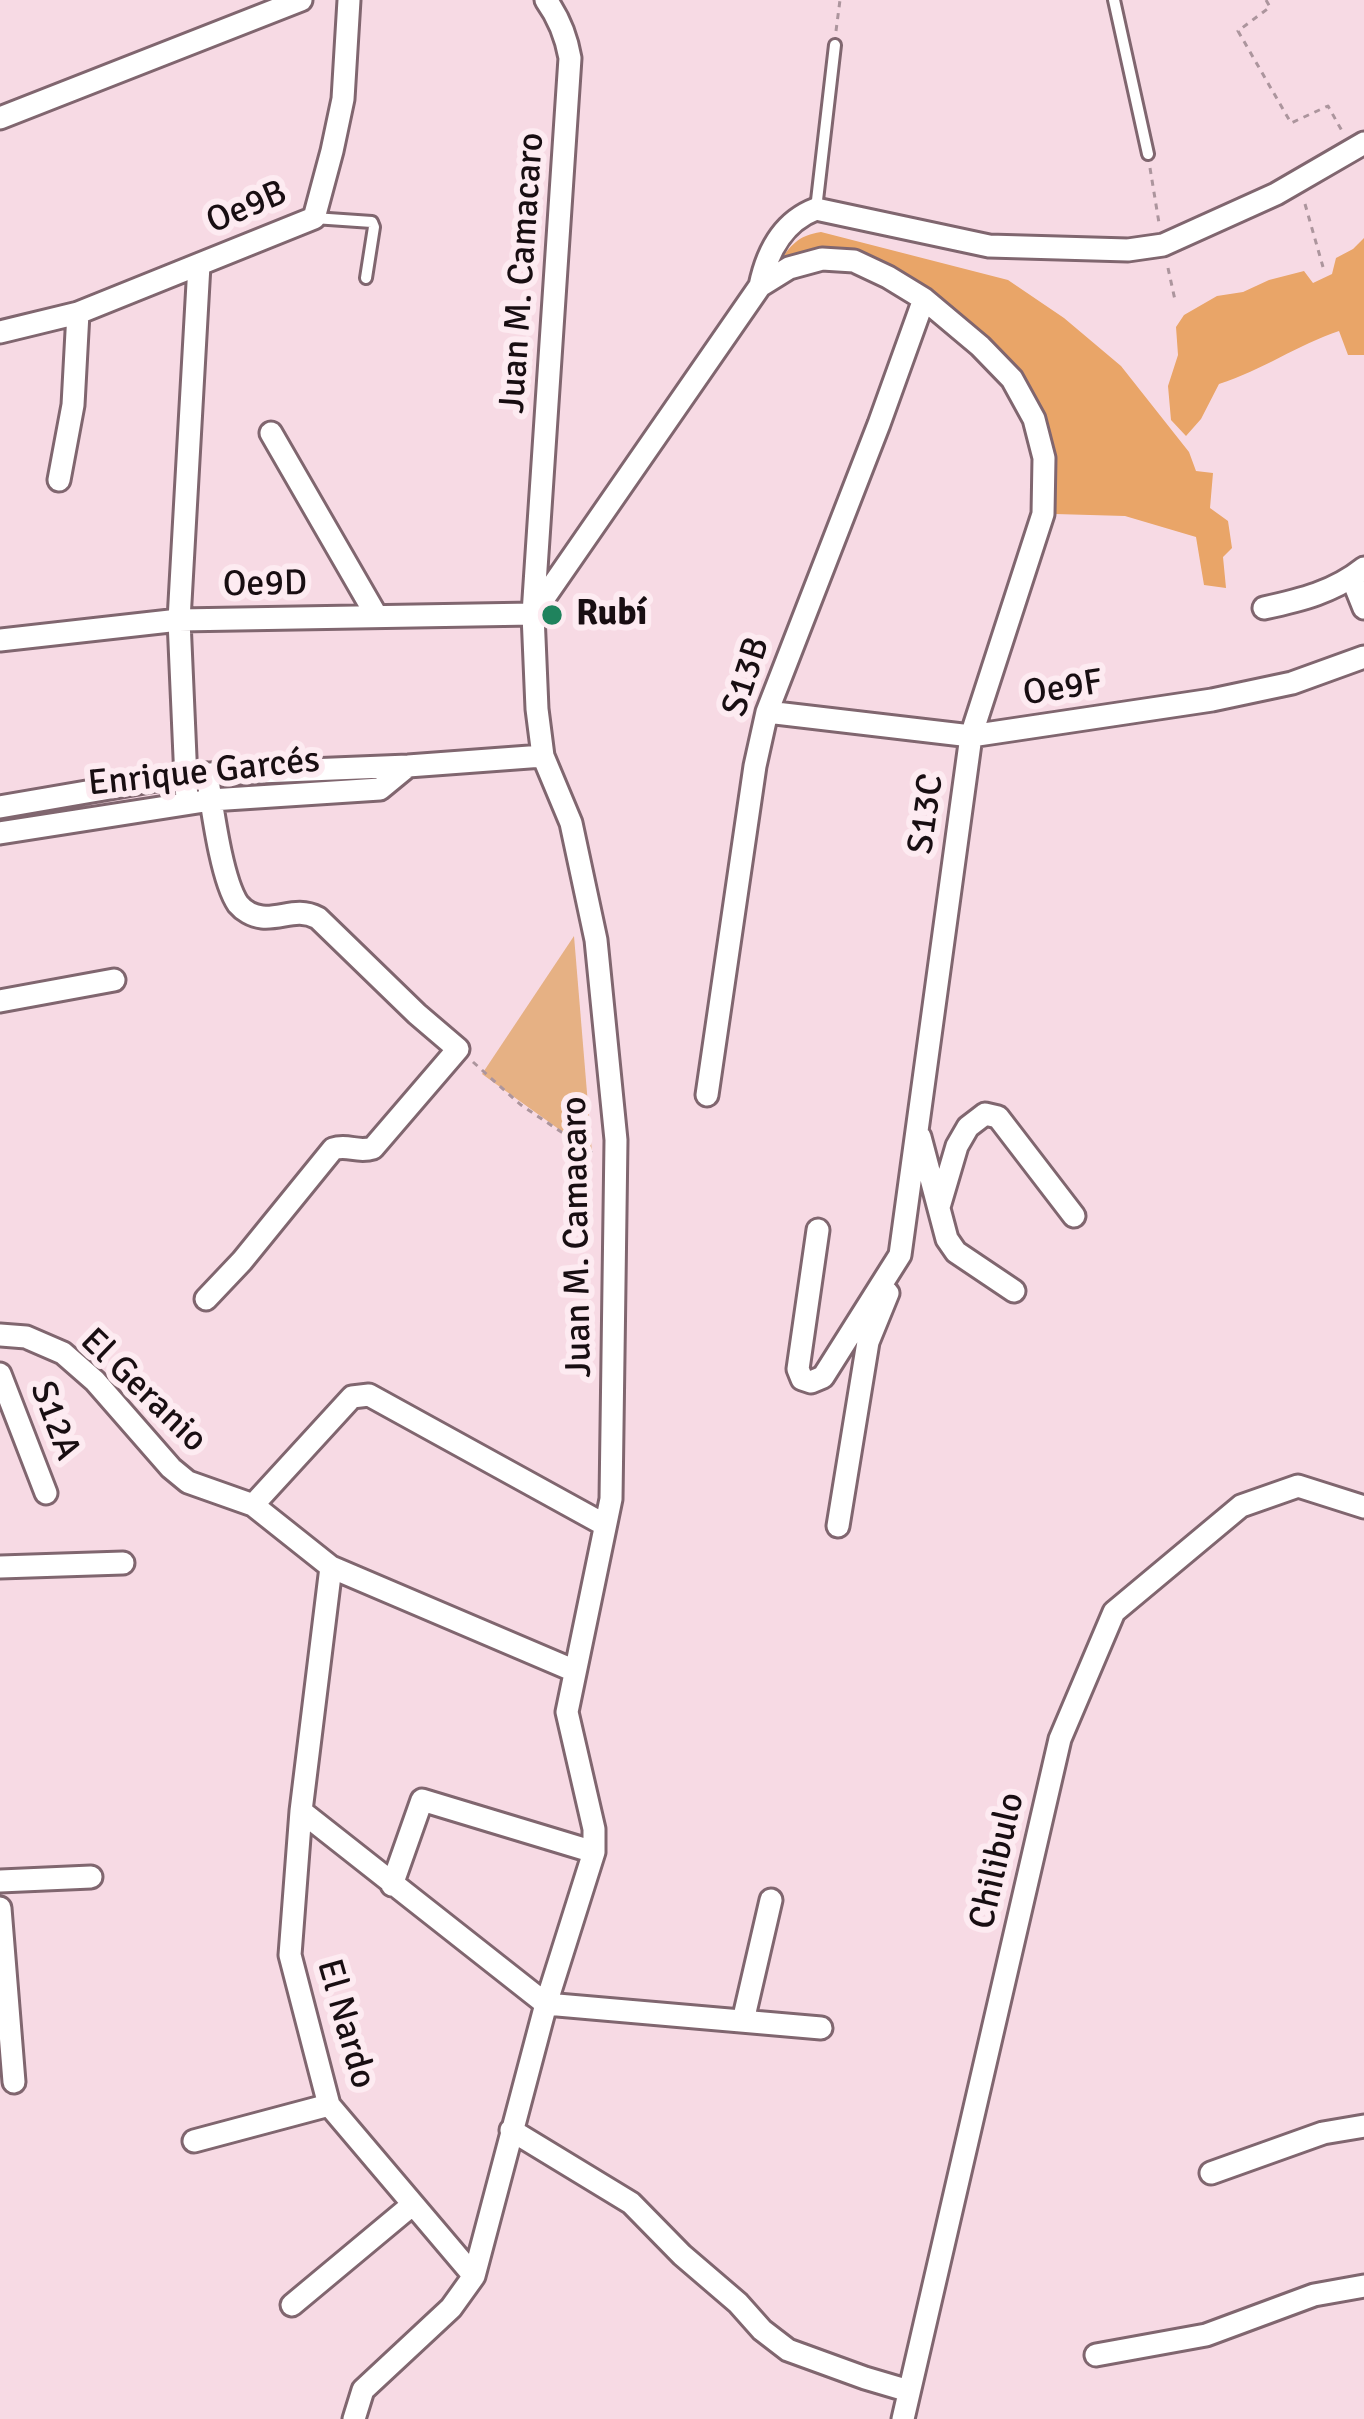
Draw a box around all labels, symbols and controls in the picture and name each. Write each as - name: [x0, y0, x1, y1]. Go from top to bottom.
- street label: Juan M. Camacaro: [492, 131, 554, 415]
- street label: Oe9B: [200, 172, 294, 244]
- street label: Oe9D: [222, 563, 308, 607]
- place label: Rubí: [576, 593, 647, 637]
- marker: Rubí: [539, 602, 565, 628]
- street label: S13B: [714, 632, 780, 722]
- street label: Oe9F: [1020, 661, 1106, 717]
- street label: Enrique Garcés: [86, 739, 322, 807]
- street label: S13C: [900, 771, 954, 857]
- street label: Juan M. Camacaro: [554, 1096, 602, 1378]
- street label: El Geranio: [71, 1320, 215, 1462]
- street label: S12A: [19, 1375, 89, 1467]
- street label: Chilibulo: [961, 1788, 1035, 1934]
- street label: El Nardo: [306, 1954, 384, 2094]

